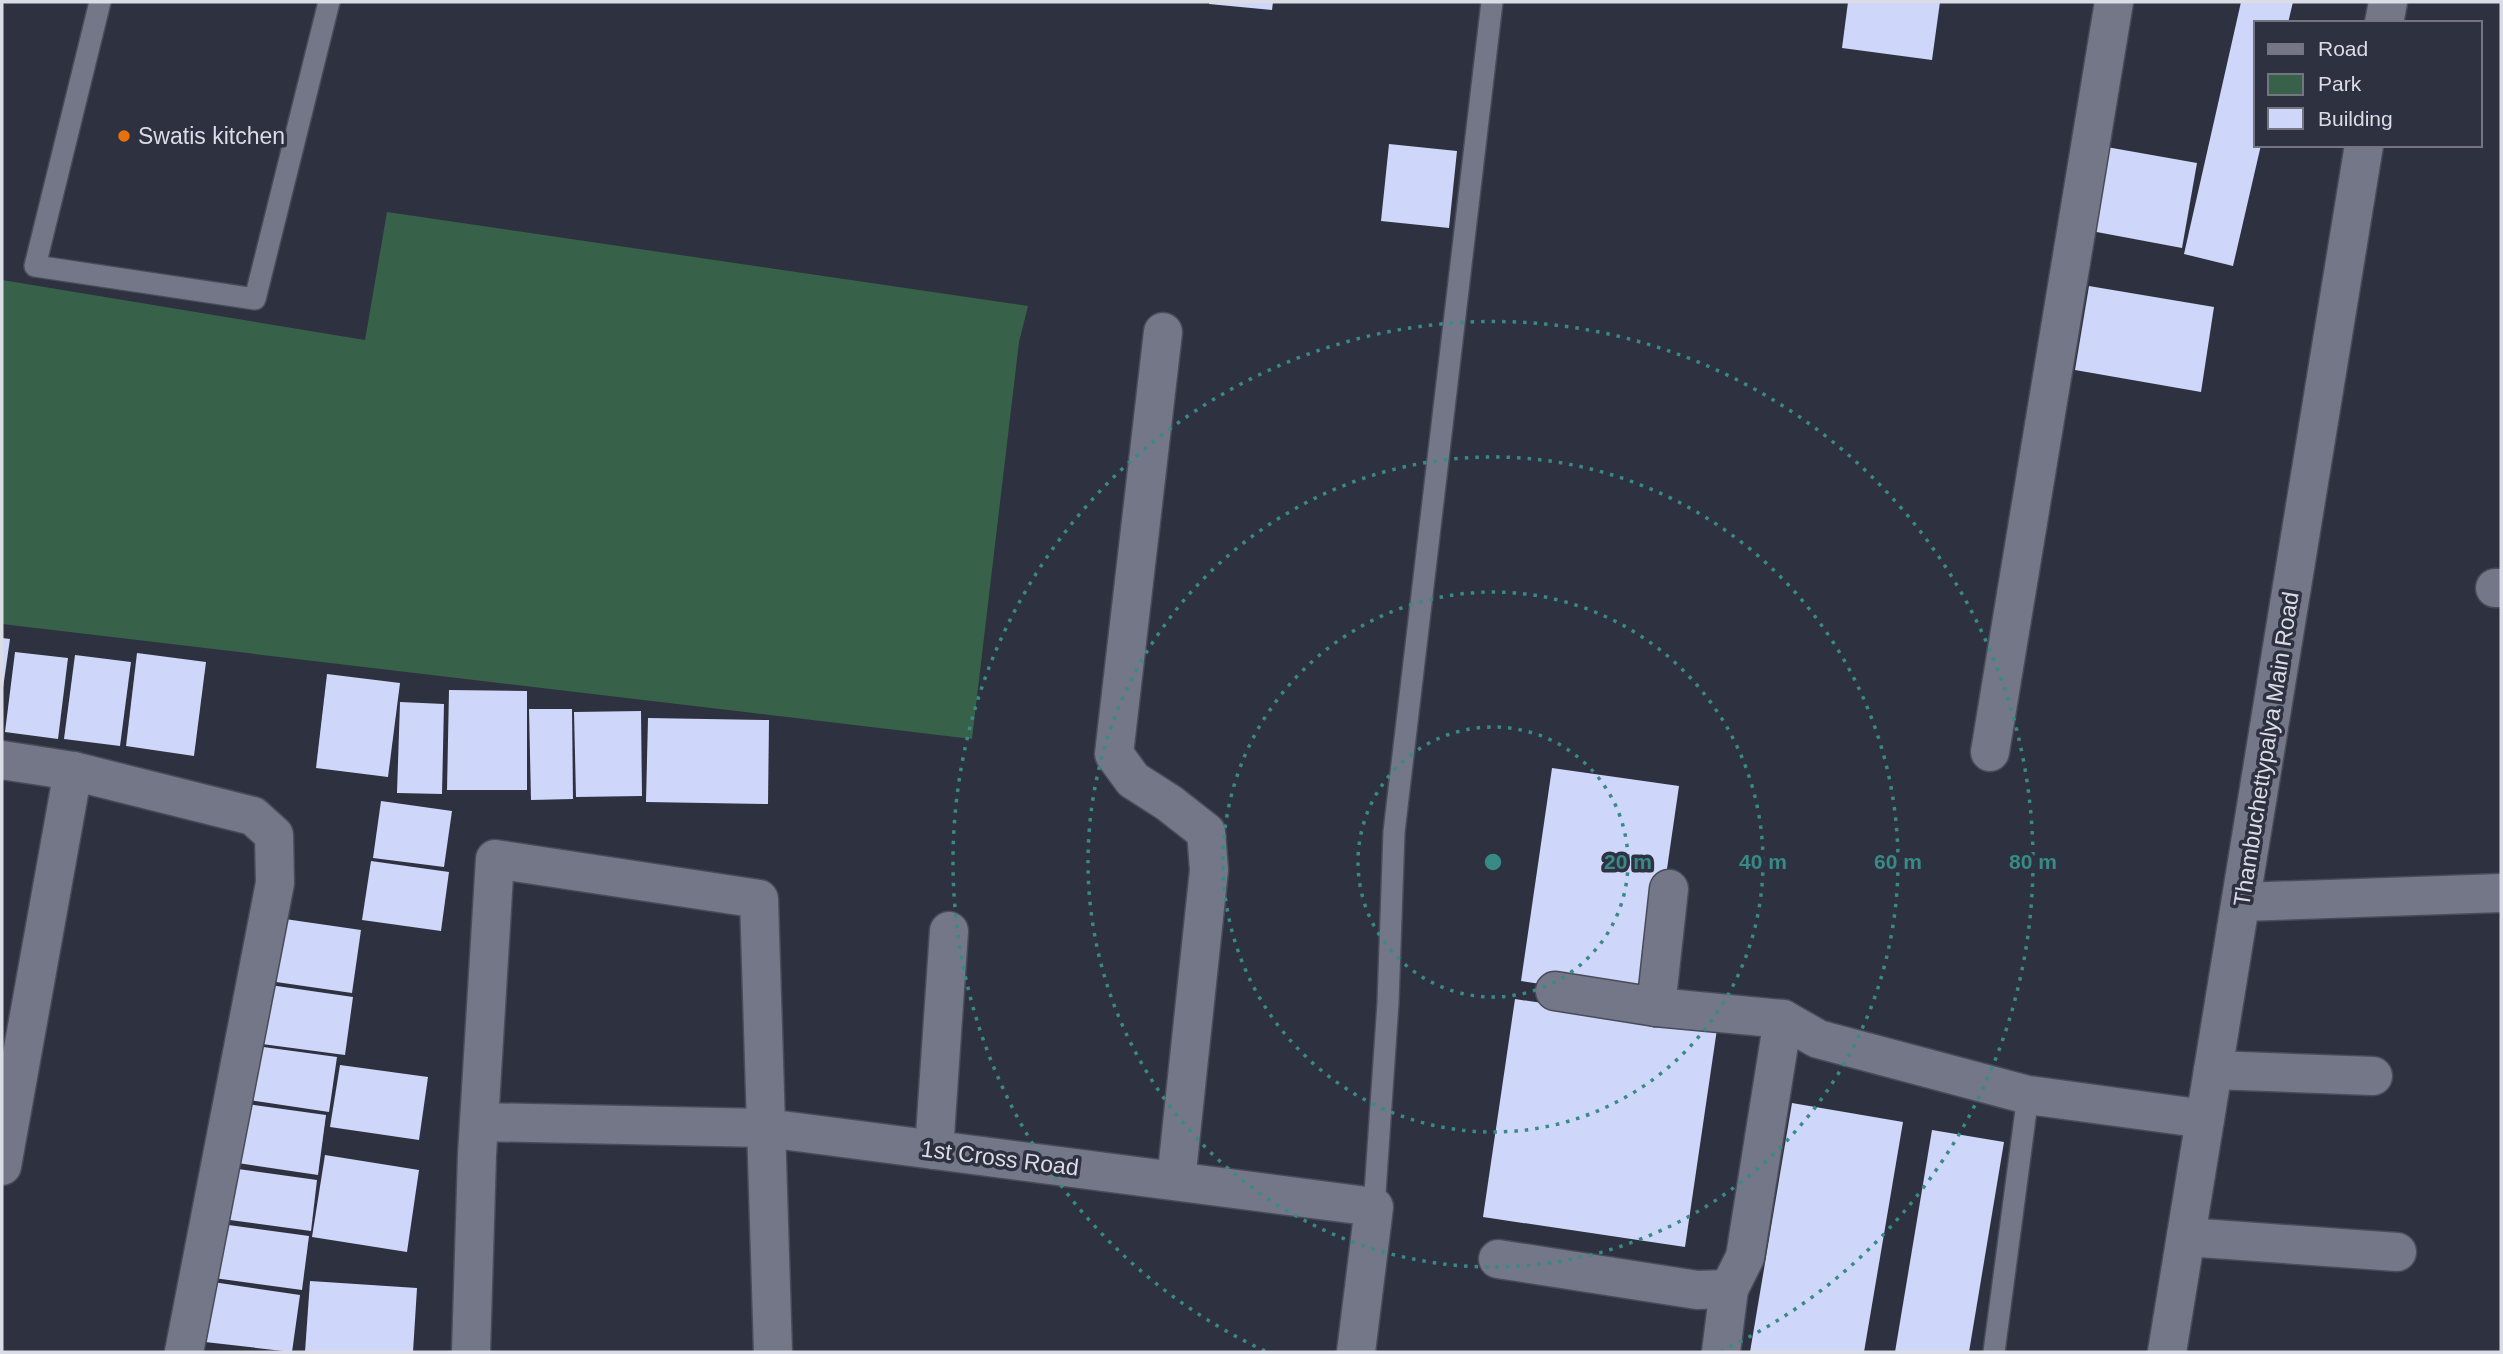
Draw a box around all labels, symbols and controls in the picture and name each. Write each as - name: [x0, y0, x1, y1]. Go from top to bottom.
- legend: [2254, 21, 2482, 147]
- text: Road: [2318, 37, 2368, 60]
- text: Park: [2318, 72, 2362, 95]
- text: Building: [2318, 107, 2393, 130]
- place label: Swatis kitchen: [138, 123, 285, 149]
- marker: Swatis kitchen: [116, 128, 132, 144]
- street label: Thambuchettypalya Main Road: [2228, 590, 2304, 908]
- centre of rings: [1481, 850, 1505, 874]
- text: 20 m: [1604, 850, 1652, 873]
- text: 40 m: [1739, 850, 1787, 873]
- text: 60 m: [1874, 850, 1922, 873]
- text: 80 m: [2009, 850, 2057, 873]
- street label: 1st Cross Road: [920, 1135, 1080, 1181]

